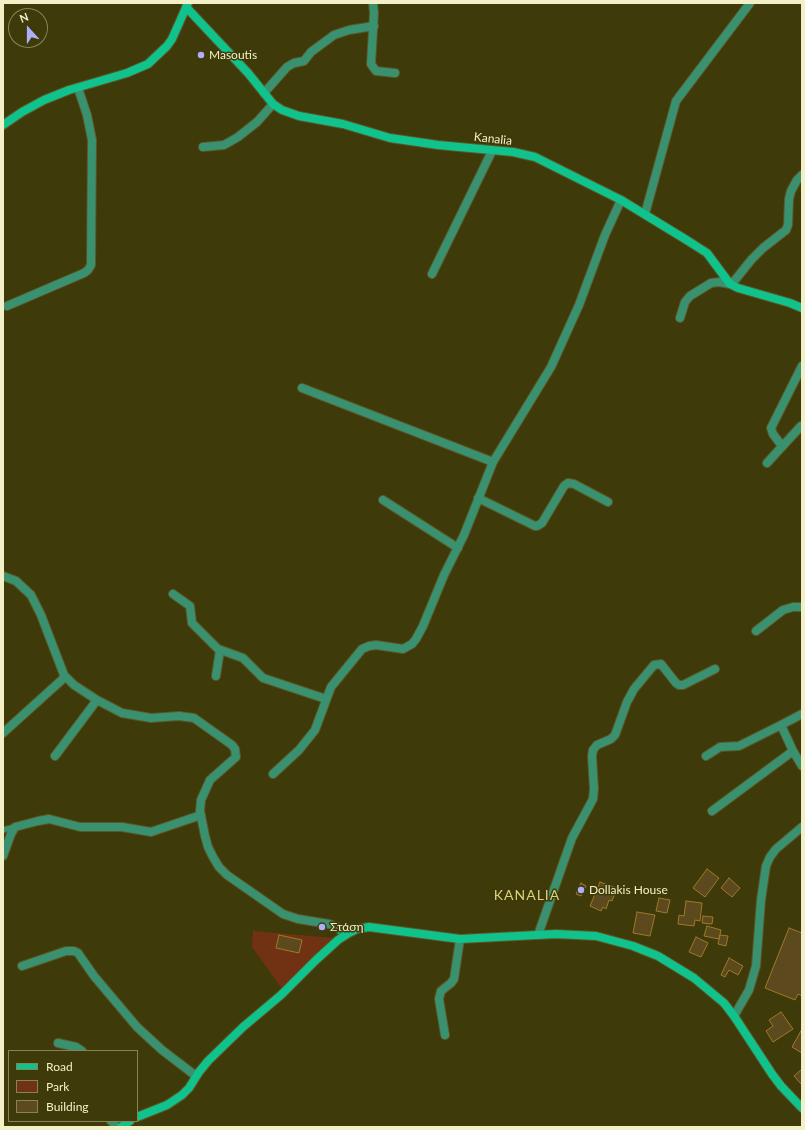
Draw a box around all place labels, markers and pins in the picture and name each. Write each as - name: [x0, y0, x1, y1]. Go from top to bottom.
- place label: Masoutis: [209, 48, 257, 62]
- marker: Masoutis: [196, 50, 206, 60]
- place label: Dollakis House: [589, 883, 668, 897]
- marker: Dollakis House: [576, 885, 586, 895]
- place label: Στάση: [330, 920, 364, 934]
- marker: Στάση: [317, 922, 327, 932]

